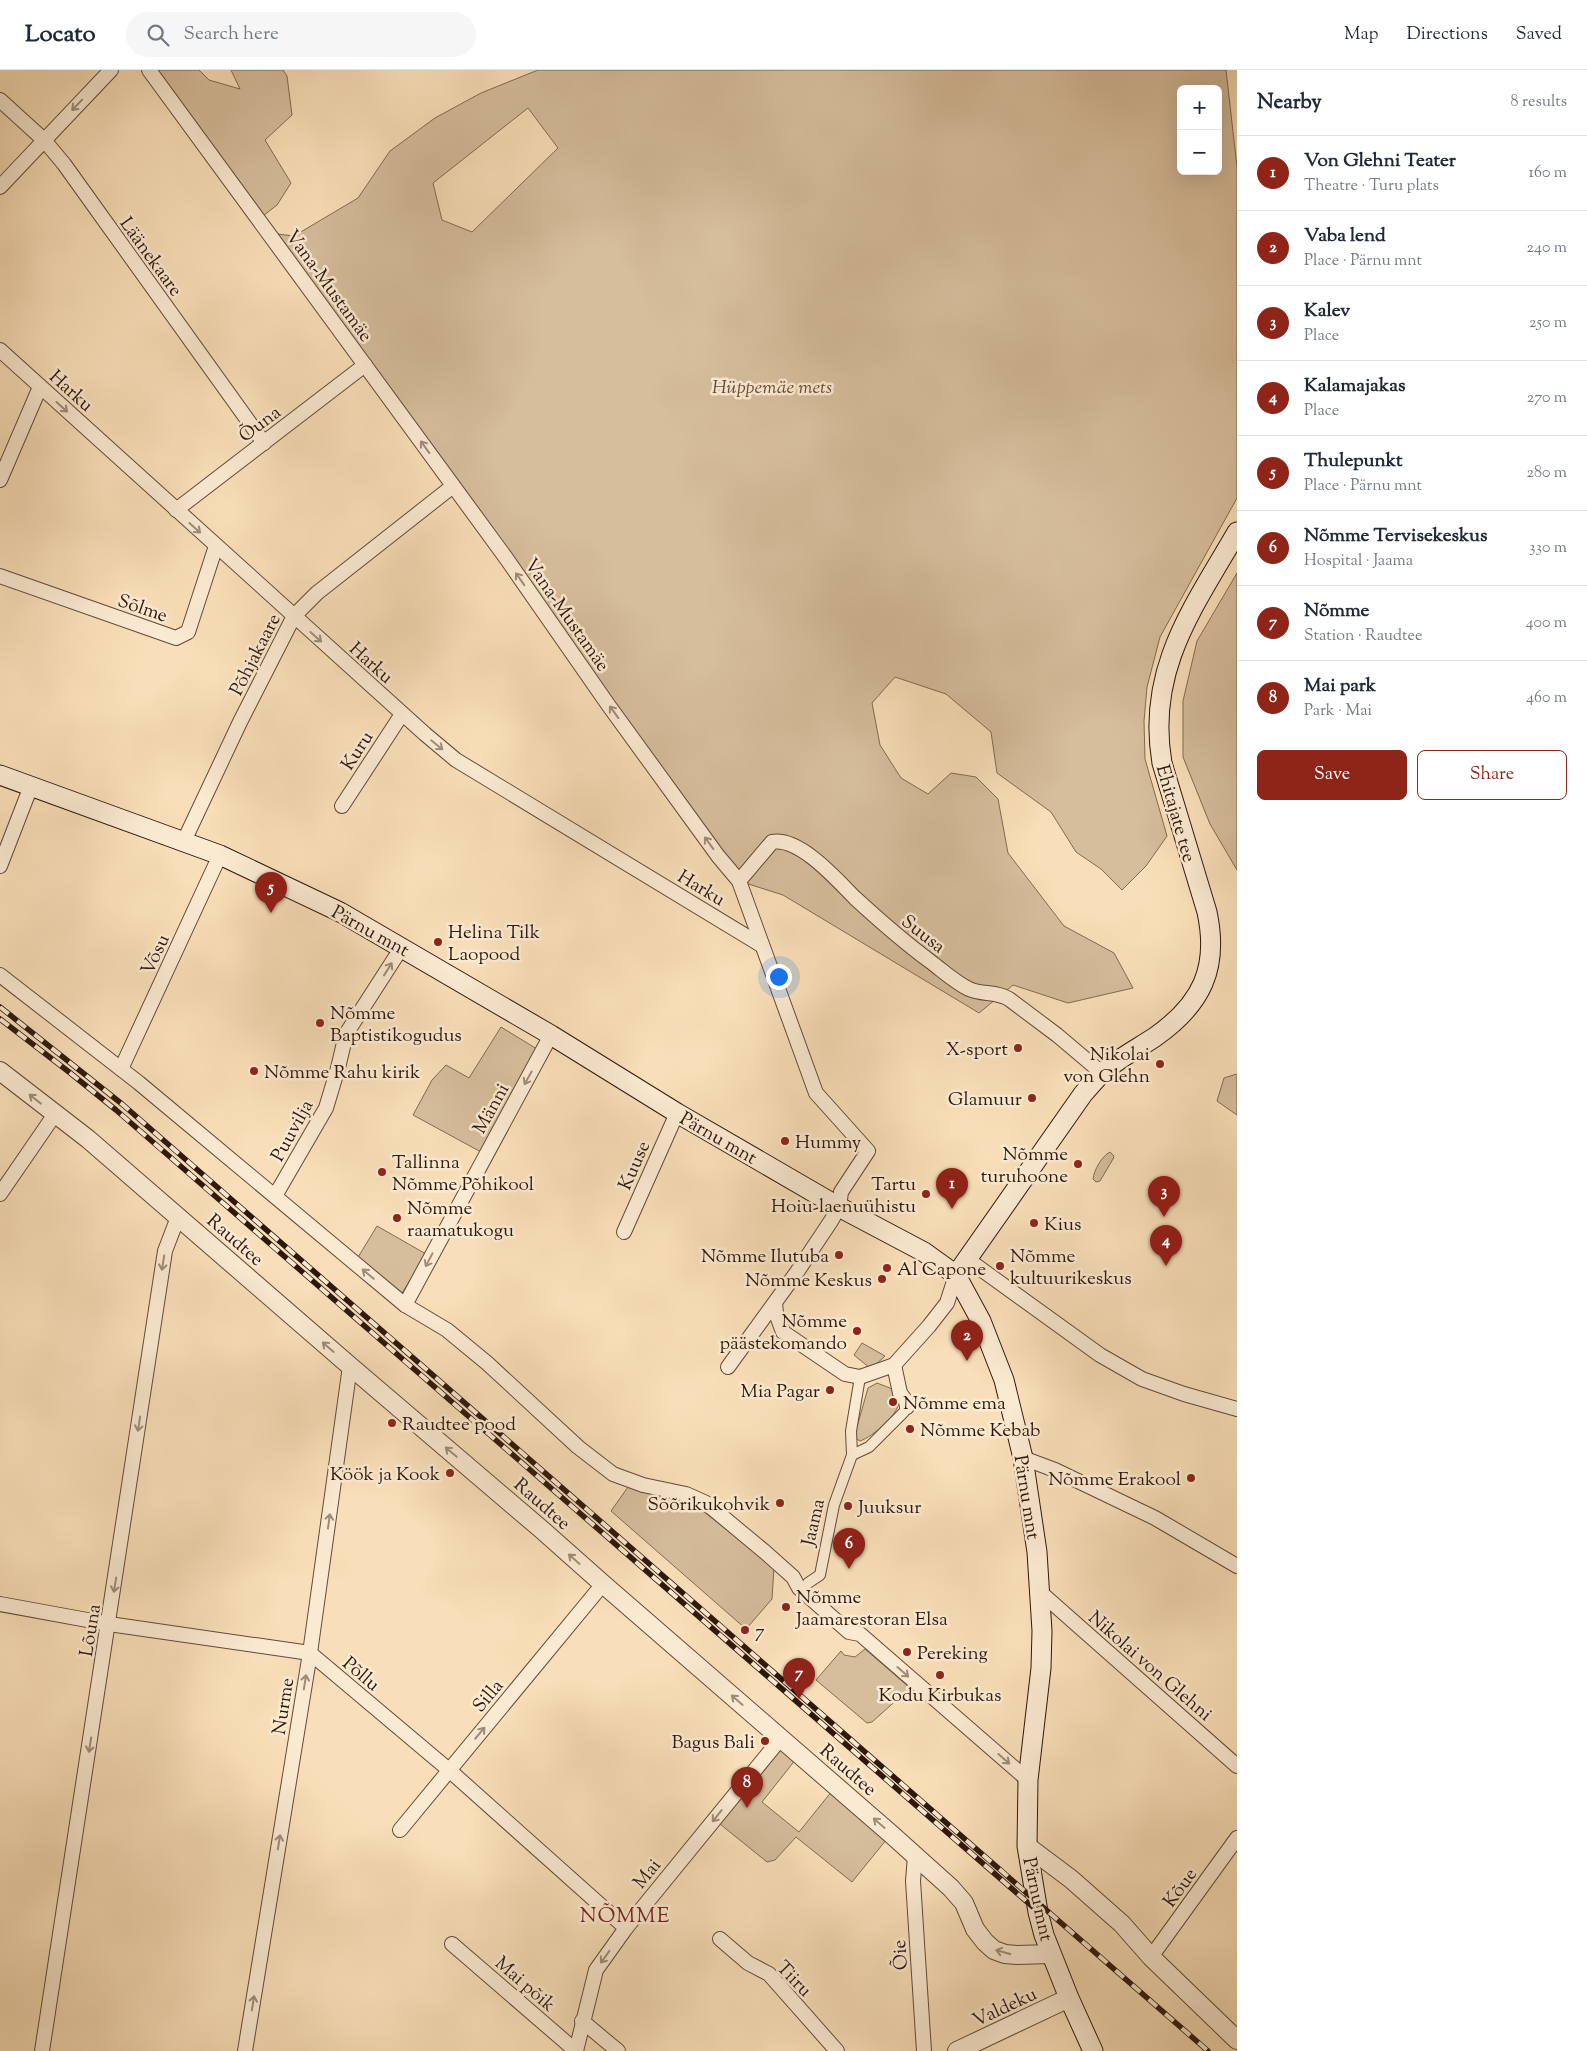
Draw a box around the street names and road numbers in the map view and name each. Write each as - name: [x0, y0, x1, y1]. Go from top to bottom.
- street label: Läänekaare: [112, 212, 188, 303]
- street label: Vana-Mustamäe: [278, 225, 378, 348]
- street label: Harku: [42, 365, 99, 419]
- street label: Õuna: [234, 400, 288, 450]
- street label: Vana-Mustamäe: [517, 553, 615, 678]
- street label: Sõlme: [114, 588, 171, 631]
- street label: Põhjakaare: [224, 609, 288, 701]
- street label: Harku: [342, 637, 399, 691]
- street label: Kuru: [335, 726, 381, 776]
- street label: Ehitajate tee: [1148, 762, 1201, 866]
- street label: Harku: [672, 864, 730, 914]
- street label: Pärnu mnt: [326, 900, 414, 965]
- street label: Suusa: [895, 909, 950, 961]
- street label: Võsu: [135, 930, 177, 980]
- street label: Männi: [467, 1079, 517, 1139]
- street label: Puuvilja: [265, 1095, 321, 1167]
- street label: Pärnu mnt: [674, 1106, 762, 1172]
- street label: Kuuse: [613, 1137, 658, 1195]
- street label: Raudtee: [200, 1208, 269, 1273]
- street label: Pärnu mnt: [1006, 1453, 1046, 1542]
- street label: Raudtee: [507, 1472, 576, 1537]
- street label: Jaama: [796, 1496, 833, 1550]
- street label: Lõuna: [74, 1602, 109, 1659]
- street label: Nikolai von Glehni: [1081, 1605, 1217, 1728]
- street label: Põllu: [336, 1651, 385, 1699]
- street label: Silla: [467, 1674, 511, 1719]
- street label: Nurme: [267, 1676, 302, 1737]
- street label: Raudtee: [813, 1738, 882, 1803]
- street label: Mai: [628, 1854, 668, 1895]
- street label: Pärnu mnt: [1014, 1855, 1059, 1945]
- street label: Kõue: [1157, 1863, 1205, 1914]
- street label: Õie: [887, 1939, 916, 1971]
- street label: Mai põik: [488, 1951, 561, 2019]
- street label: Tiiru: [769, 1956, 817, 2004]
- street label: Valdeku: [968, 1982, 1042, 2035]

